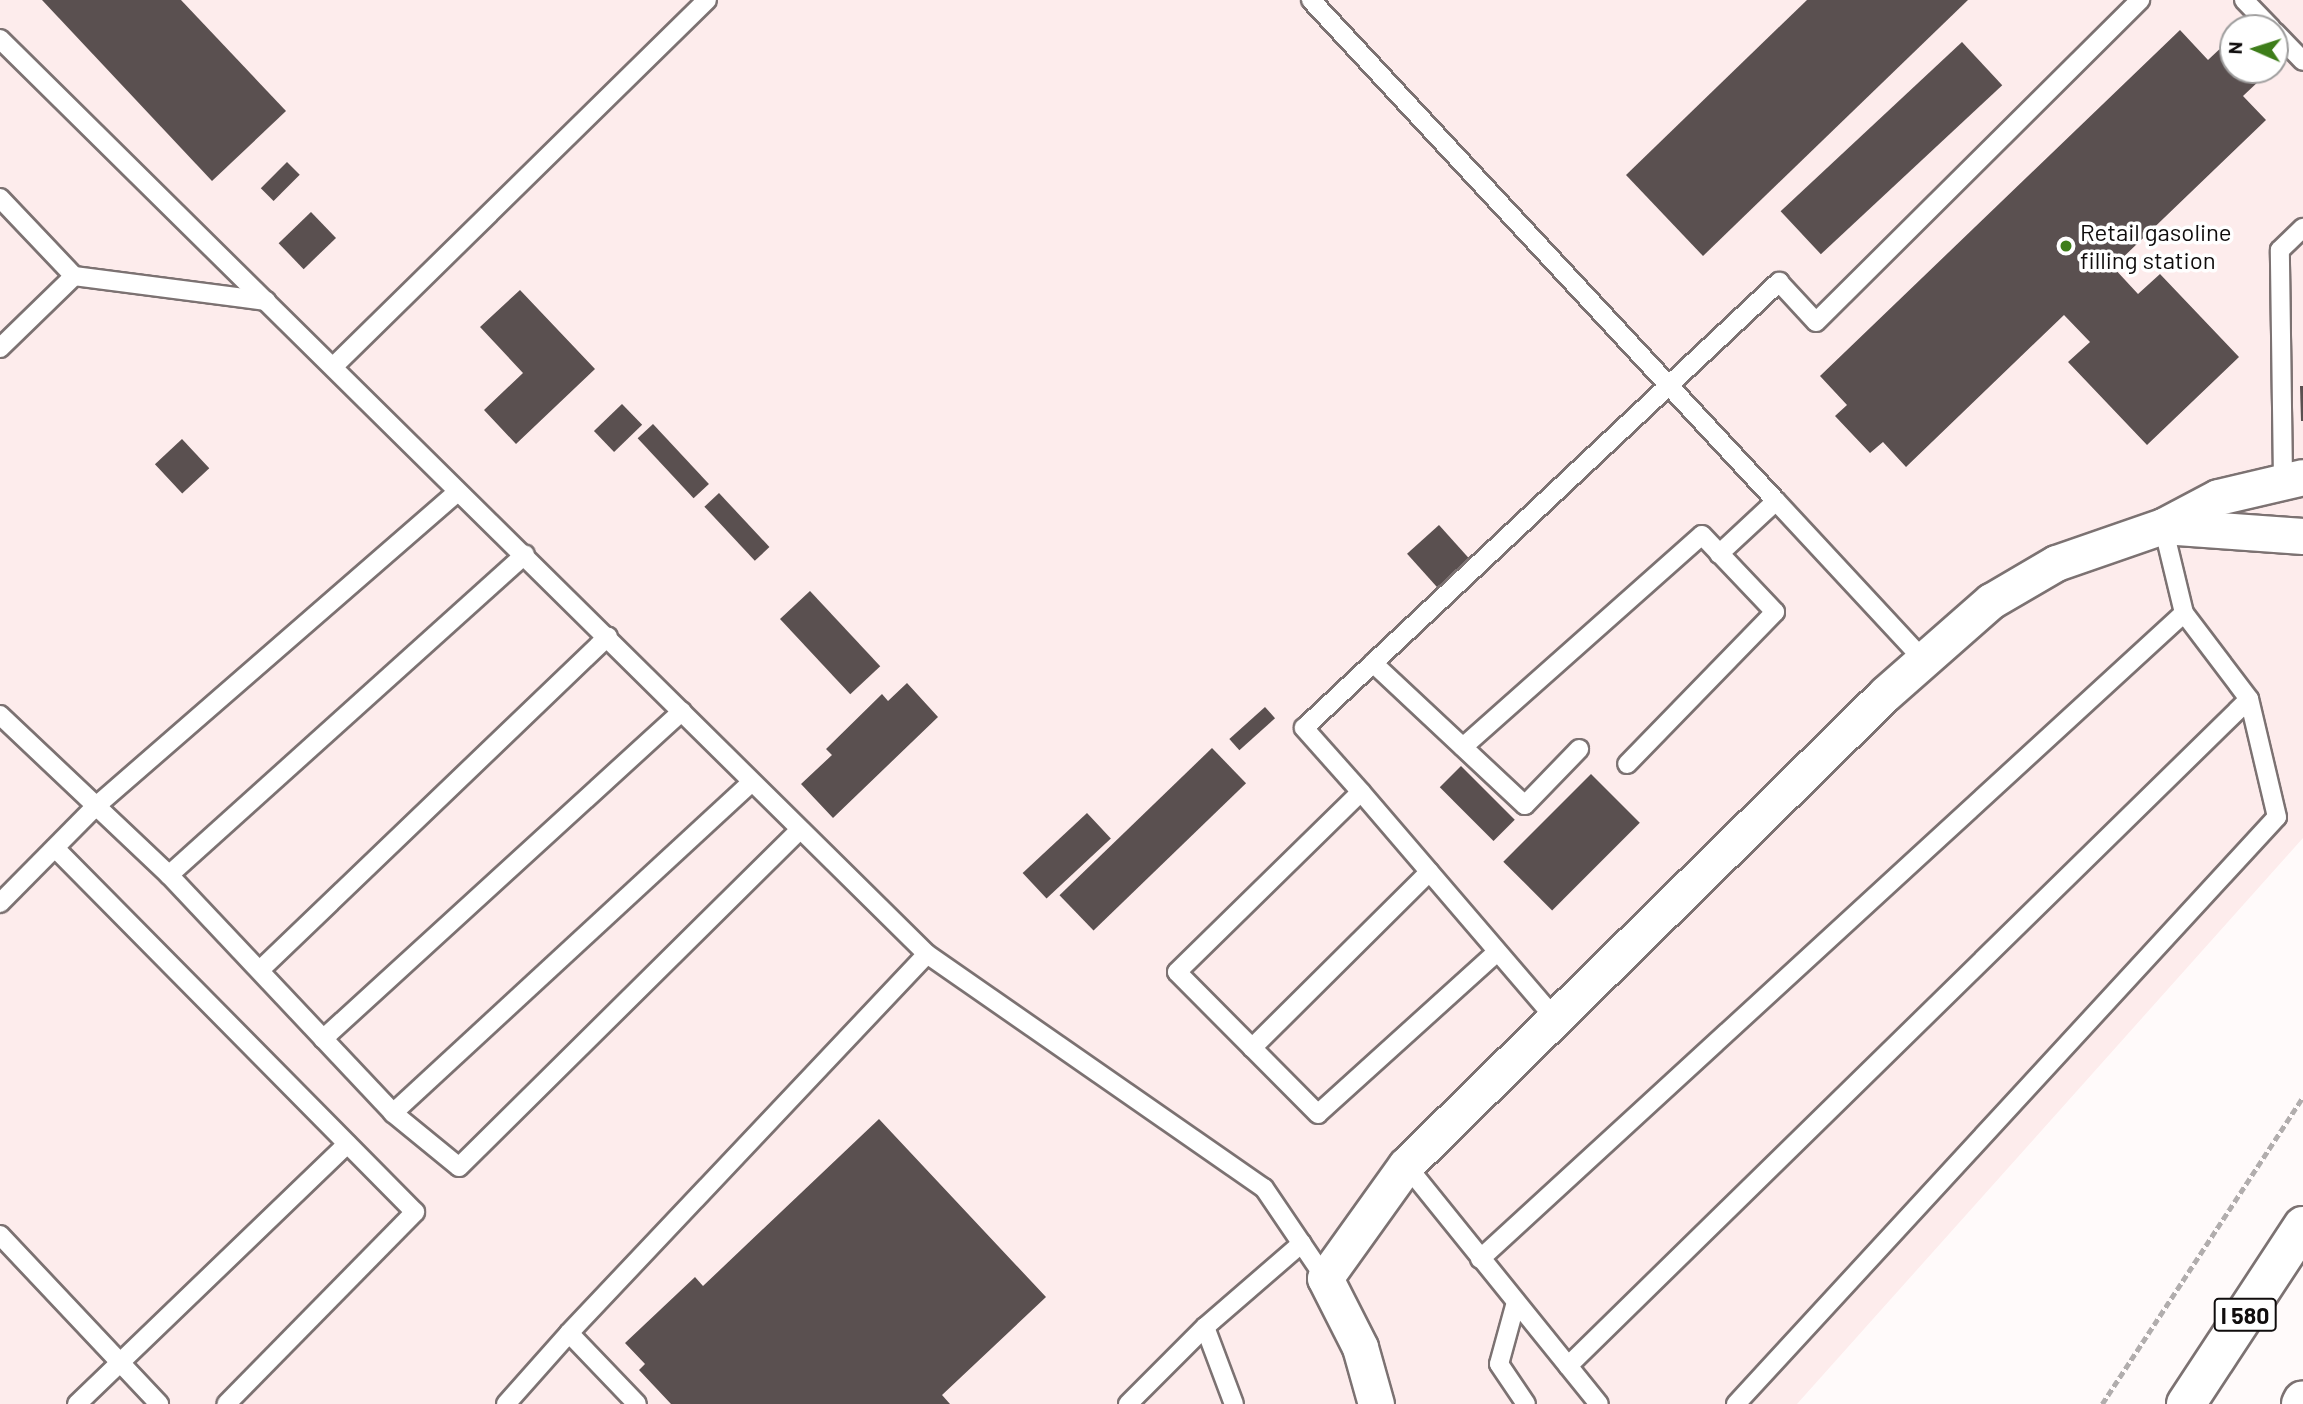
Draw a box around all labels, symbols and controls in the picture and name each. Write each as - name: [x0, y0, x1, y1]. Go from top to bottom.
- north arrow: [2219, 14, 2289, 84]
- text: N: [2223, 41, 2246, 55]
- place label: Retail gasoline filling station: [2080, 218, 2232, 274]
- marker: Retail gasoline filling station: [2058, 238, 2074, 254]
- road number: I 580: [2214, 1296, 2276, 1334]

